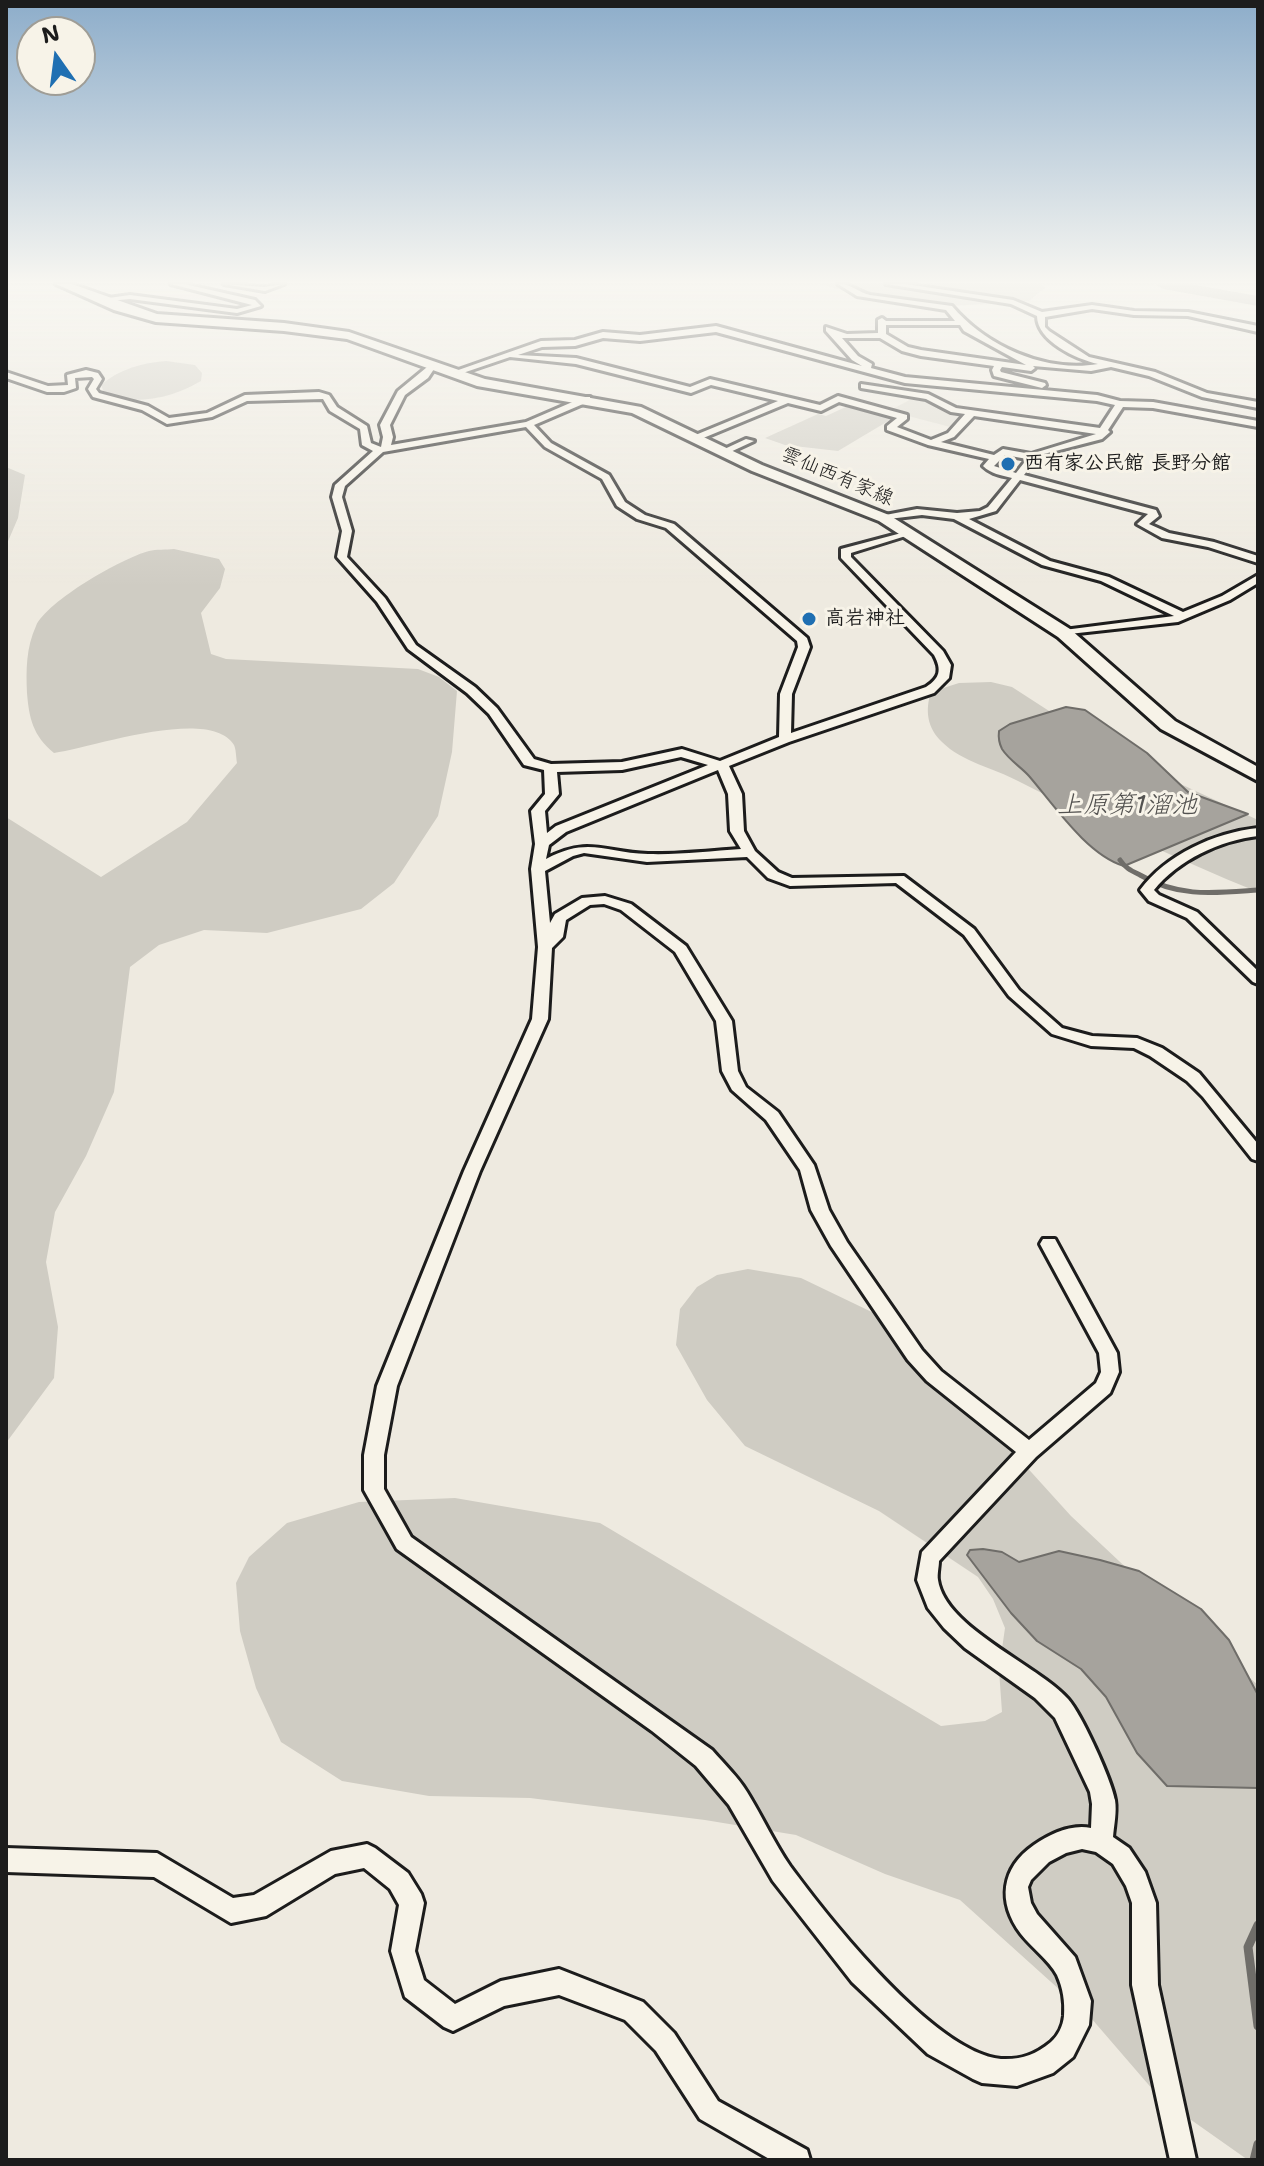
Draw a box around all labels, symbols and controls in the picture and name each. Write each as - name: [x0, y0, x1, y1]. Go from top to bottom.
- north arrow: [16, 16, 96, 96]
- text: N: [39, 18, 63, 50]
- street label: 雲仙西有家線: [777, 443, 897, 511]
- place label: 西有家公民館 長野分館: [1024, 452, 1231, 476]
- marker: 西有家公民館 長野分館: [999, 455, 1017, 473]
- place label: 高岩神社: [825, 607, 905, 631]
- marker: 高岩神社: [800, 610, 818, 628]
- water label: 上原第1溜池: [1057, 790, 1197, 822]

